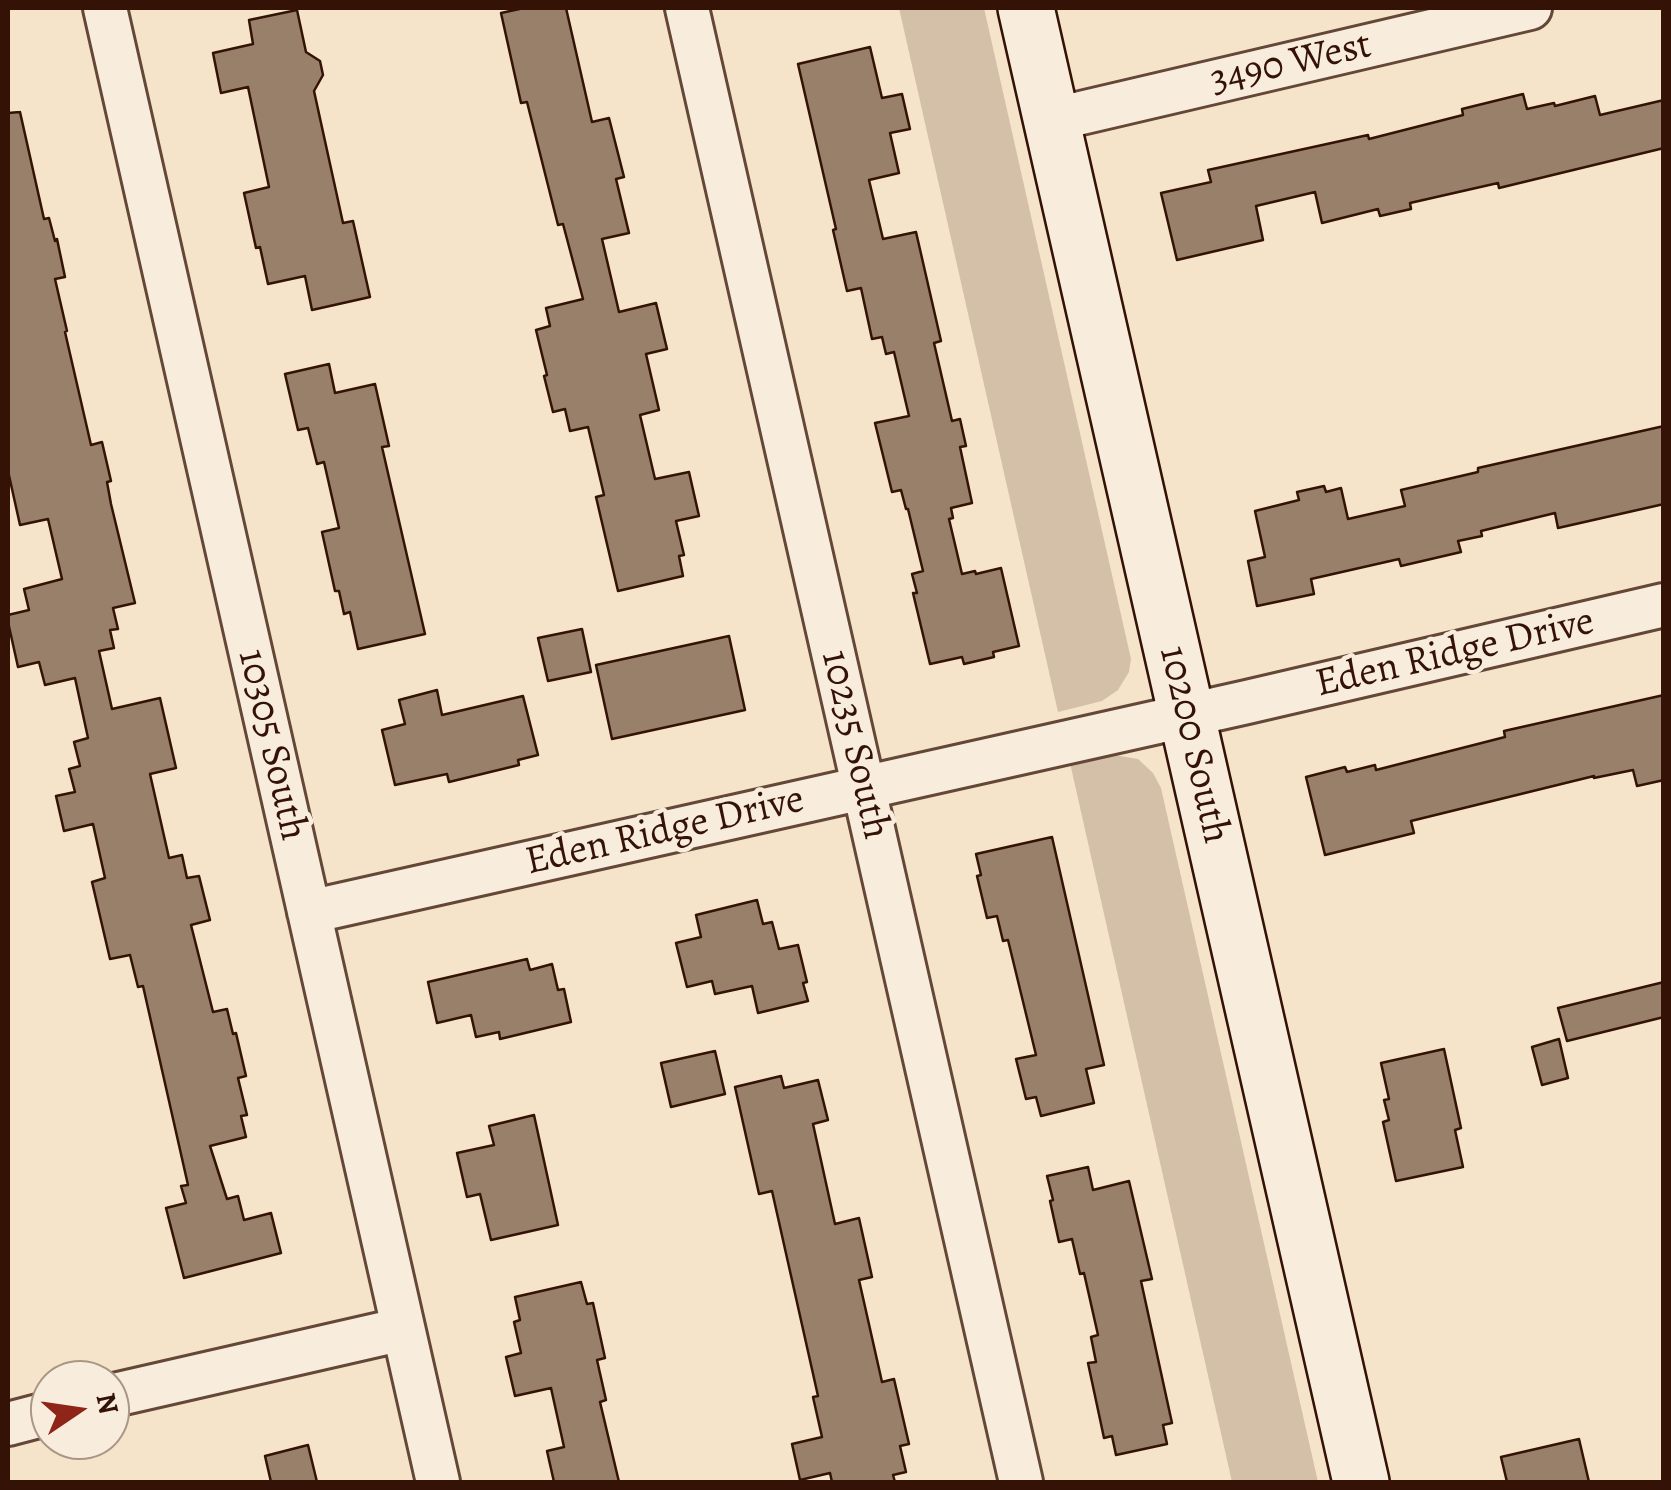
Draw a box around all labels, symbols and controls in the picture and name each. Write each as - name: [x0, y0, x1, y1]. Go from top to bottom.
- street label: 3490 West: [1206, 22, 1376, 106]
- street label: Eden Ridge Drive: [1311, 599, 1599, 709]
- street label: 10200 South: [1147, 642, 1239, 848]
- street label: 10305 South: [226, 645, 316, 845]
- street label: 10235 South: [809, 646, 899, 844]
- street label: Eden Ridge Drive: [521, 777, 809, 887]
- north arrow: [30, 1360, 130, 1460]
- text: N: [86, 1389, 128, 1418]

